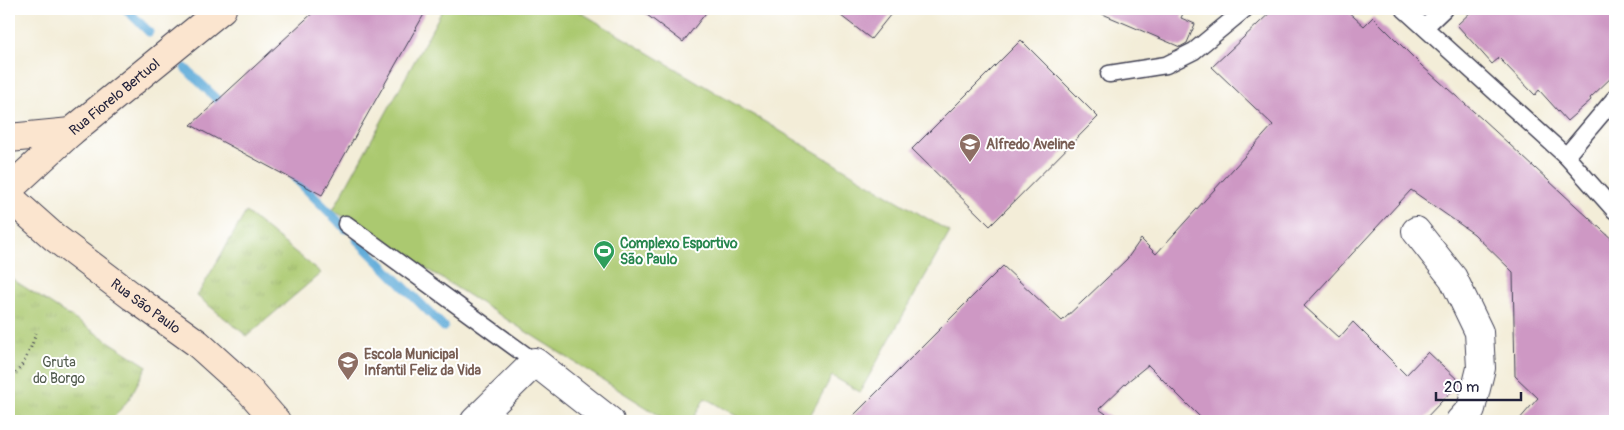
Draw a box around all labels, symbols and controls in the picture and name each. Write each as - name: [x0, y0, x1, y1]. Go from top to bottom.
- street label: Rua Fiorelo Bertuol: [66, 55, 163, 139]
- school or university icon: Alfredo Aveline: [958, 132, 982, 163]
- place label: Alfredo Aveline: [986, 136, 1076, 153]
- place label: Complexo Esportivo São Paulo: [620, 235, 738, 268]
- sports icon: Complexo Esportivo São Paulo: [592, 239, 616, 270]
- street label: Rua São Paulo: [107, 275, 184, 338]
- place label: Escola Municipal Infantil Feliz da Vida: [364, 346, 482, 379]
- school or university icon: Escola Municipal Infantil Feliz da Vida: [336, 350, 360, 381]
- park label: Gruta do Borgo: [33, 354, 86, 387]
- scale bar: [1436, 370, 1522, 402]
- text: 20 m: [1444, 378, 1479, 397]

